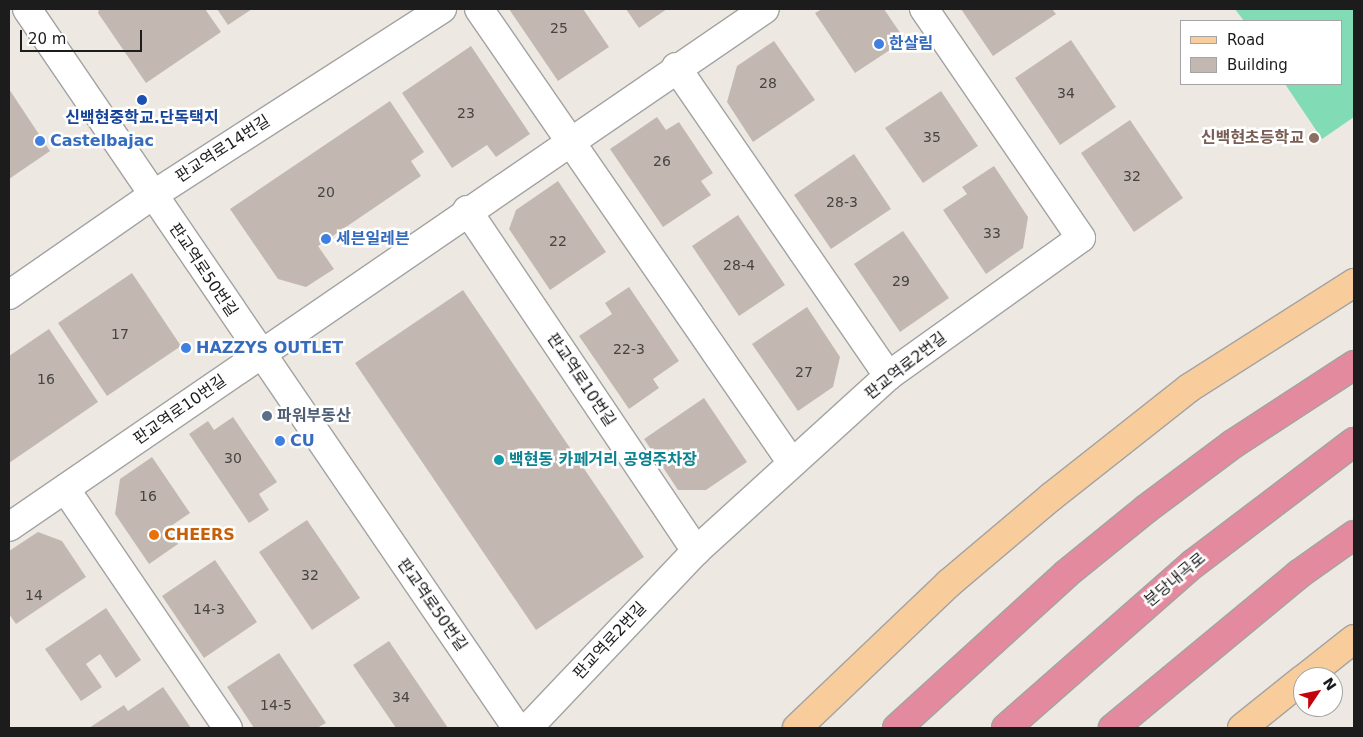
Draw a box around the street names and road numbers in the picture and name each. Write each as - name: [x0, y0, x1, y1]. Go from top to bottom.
- street label: 판교역로14번길: [172, 111, 274, 187]
- street label: 판교역로50번길: [165, 220, 241, 320]
- street label: 판교역로2번길: [861, 328, 951, 404]
- street label: 판교역로10번길: [543, 330, 619, 430]
- street label: 판교역로10번길: [130, 371, 230, 449]
- street label: 분당내곡로: [1141, 549, 1209, 611]
- street label: 판교역로50번길: [393, 555, 471, 655]
- street label: 판교역로2번길: [569, 598, 651, 684]

